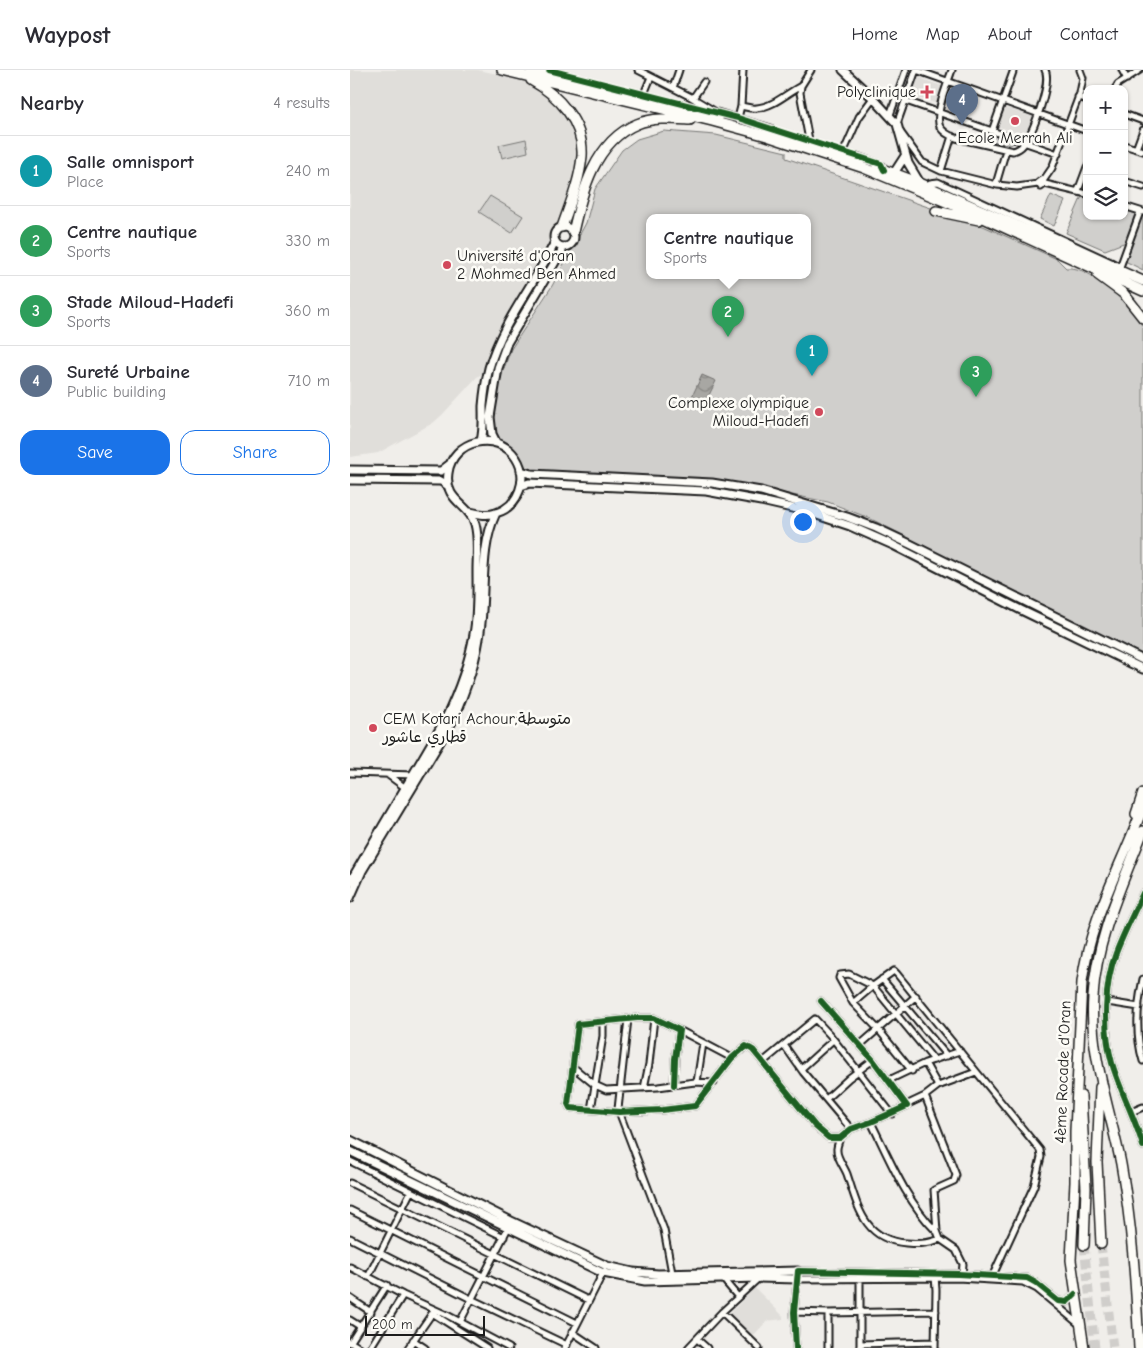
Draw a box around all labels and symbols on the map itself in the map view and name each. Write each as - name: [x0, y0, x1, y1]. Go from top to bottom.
- place label: Polyclinique: [837, 83, 916, 101]
- pin: 4: [946, 84, 978, 125]
- marker: Polyclinique: [920, 85, 934, 99]
- marker: Ecole Merrah Ali: [1009, 115, 1021, 127]
- place label: Ecole Merrah Ali: [957, 129, 1073, 147]
- place label: Université d'Oran 2 Mohmed Ben Ahmed: [457, 247, 616, 283]
- marker: Université d'Oran 2 Mohmed Ben Ahmed: [441, 259, 453, 271]
- pin: 2: [712, 296, 744, 337]
- pin: 1: [796, 335, 828, 376]
- pin: 3: [960, 356, 992, 397]
- place label: Complexe olympique Miloud-Hadefi: [668, 394, 809, 430]
- marker: Complexe olympique Miloud-Hadefi: [813, 406, 825, 418]
- your location: [790, 509, 816, 535]
- place label: CEM Kotari Achour;متوسطة قطاري عاشور: [381, 710, 571, 748]
- marker: CEM Kotari Achour;متوسطة قطاري عاشور: [367, 722, 379, 734]
- street label: 4ème Rocade d'Oran: [1052, 1000, 1074, 1144]
- scale bar: [365, 1313, 485, 1336]

